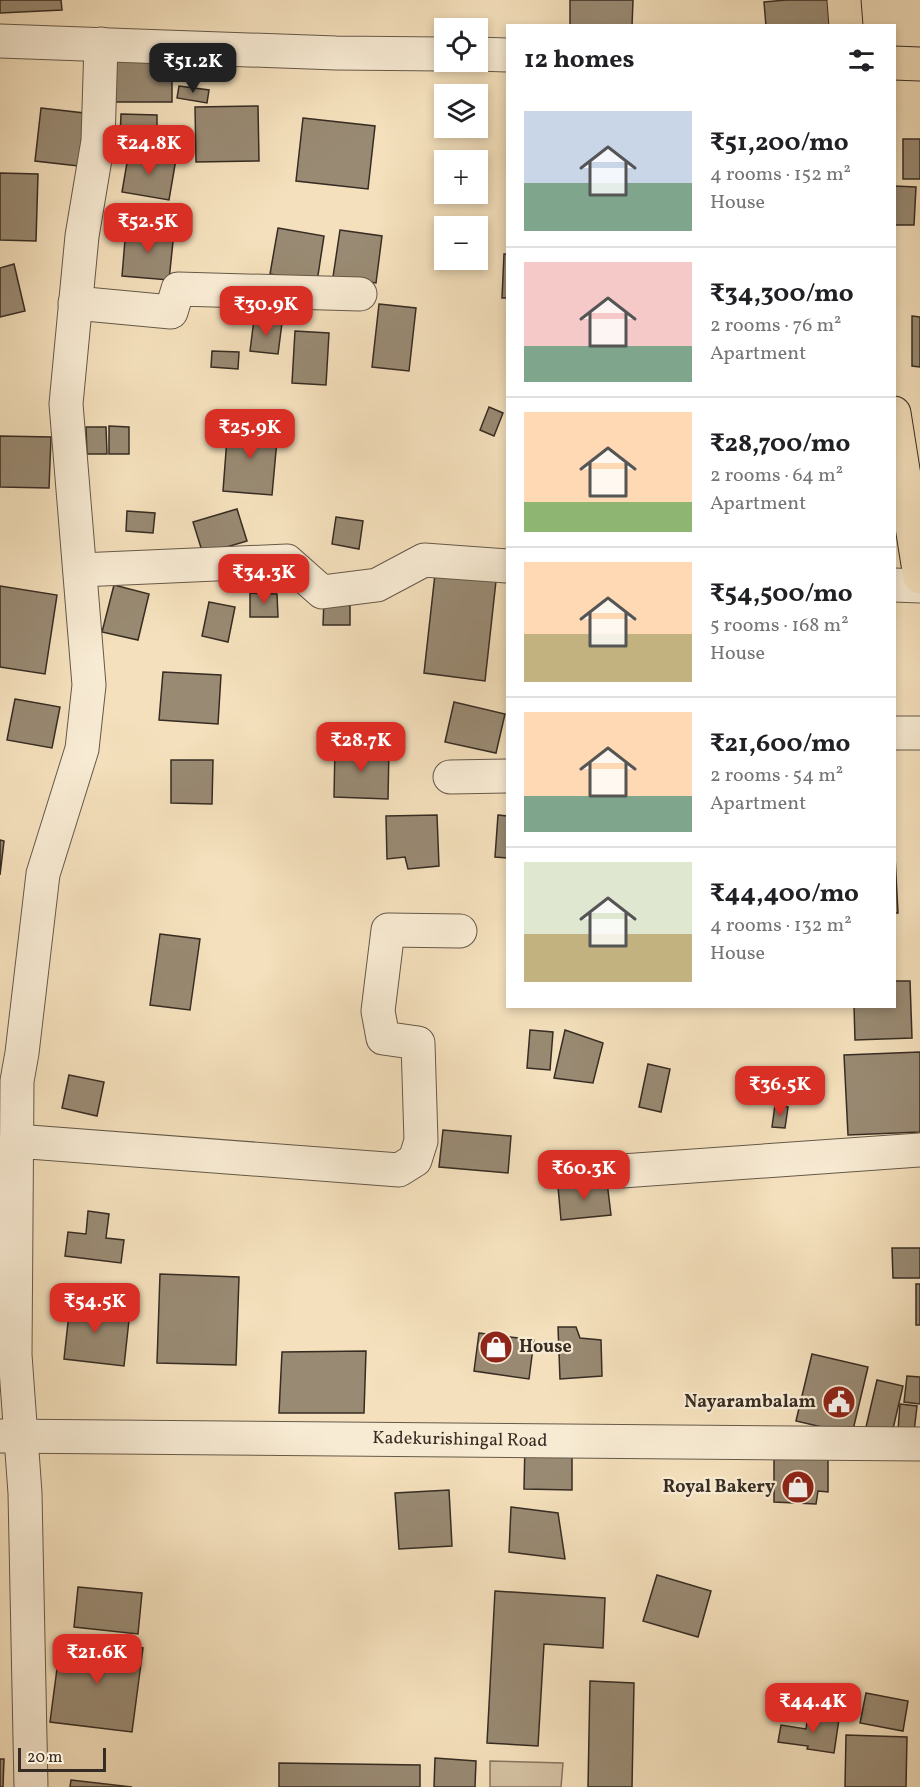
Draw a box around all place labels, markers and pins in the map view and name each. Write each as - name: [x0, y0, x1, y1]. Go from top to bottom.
- pin: ₹51.2K: [144, 43, 242, 94]
- pin: ₹24.8K: [100, 125, 198, 176]
- pin: ₹52.5K: [99, 203, 197, 254]
- pin: ₹30.9K: [217, 286, 315, 337]
- pin: ₹25.9K: [201, 409, 299, 460]
- pin: ₹34.3K: [215, 554, 313, 605]
- pin: ₹28.7K: [312, 722, 410, 773]
- pin: ₹36.5K: [731, 1066, 829, 1117]
- pin: ₹60.3K: [535, 1150, 633, 1201]
- pin: ₹54.5K: [46, 1283, 144, 1334]
- shop icon: House: [478, 1329, 514, 1365]
- place label: House: [519, 1335, 572, 1360]
- public building icon: Nayarambalam: [821, 1384, 857, 1420]
- place label: Nayarambalam: [684, 1390, 816, 1415]
- shop icon: Royal Bakery: [780, 1469, 816, 1505]
- place label: Royal Bakery: [663, 1475, 775, 1500]
- pin: ₹21.6K: [48, 1634, 146, 1685]
- pin: ₹44.4K: [764, 1683, 862, 1734]

